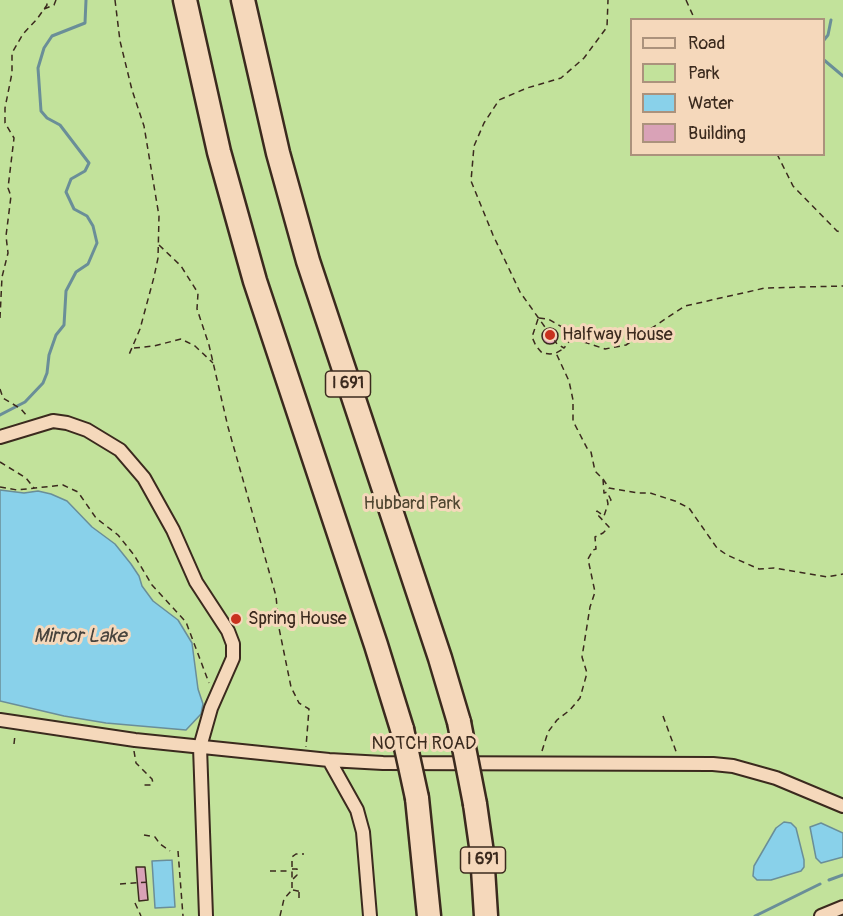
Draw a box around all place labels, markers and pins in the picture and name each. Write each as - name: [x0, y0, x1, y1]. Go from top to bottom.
- place label: Halfway House: [562, 324, 673, 346]
- marker: Halfway House: [543, 328, 557, 342]
- place label: Spring House: [248, 608, 347, 630]
- marker: Spring House: [229, 612, 243, 626]

